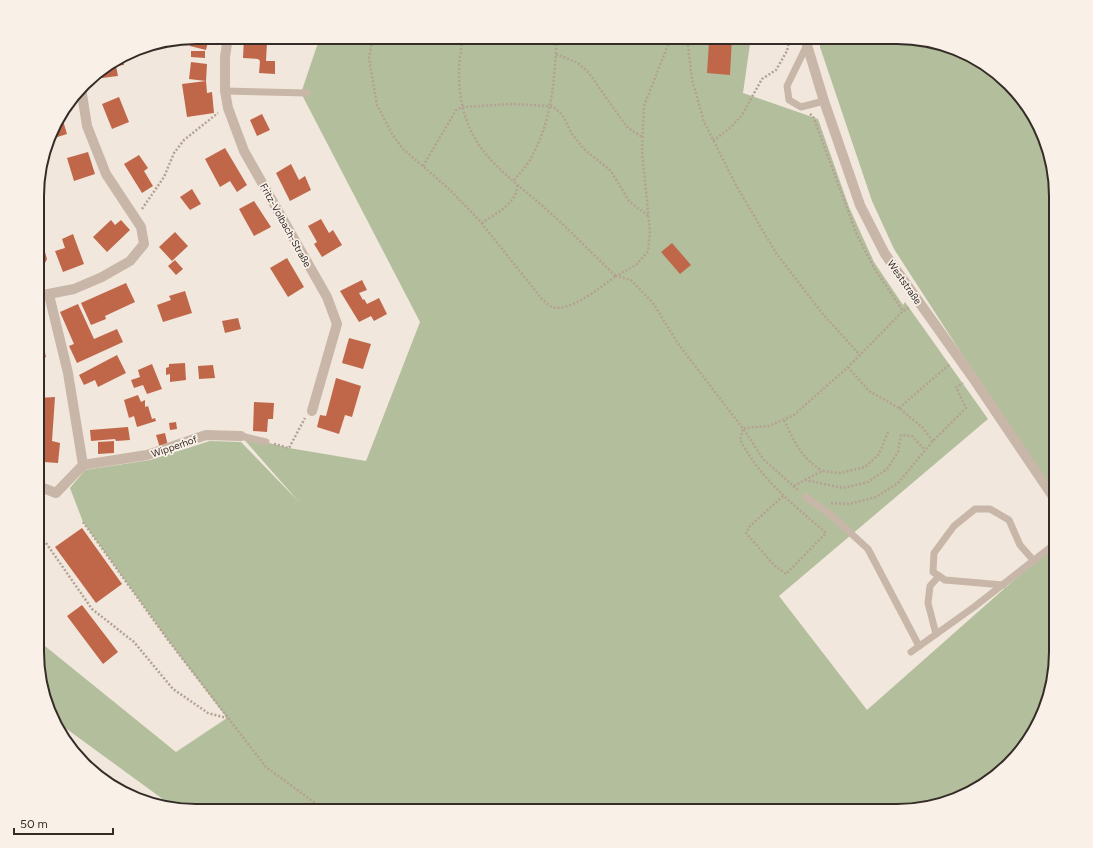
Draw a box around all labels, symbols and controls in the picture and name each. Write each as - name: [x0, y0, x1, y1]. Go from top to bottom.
- street label: Fritz-Volbach-Straße: [257, 181, 314, 270]
- street label: Weststraße: [885, 258, 925, 307]
- street label: Wipperhof: [150, 432, 199, 460]
- scale bar: [14, 810, 113, 836]
- text: 50 m: [20, 817, 48, 831]

